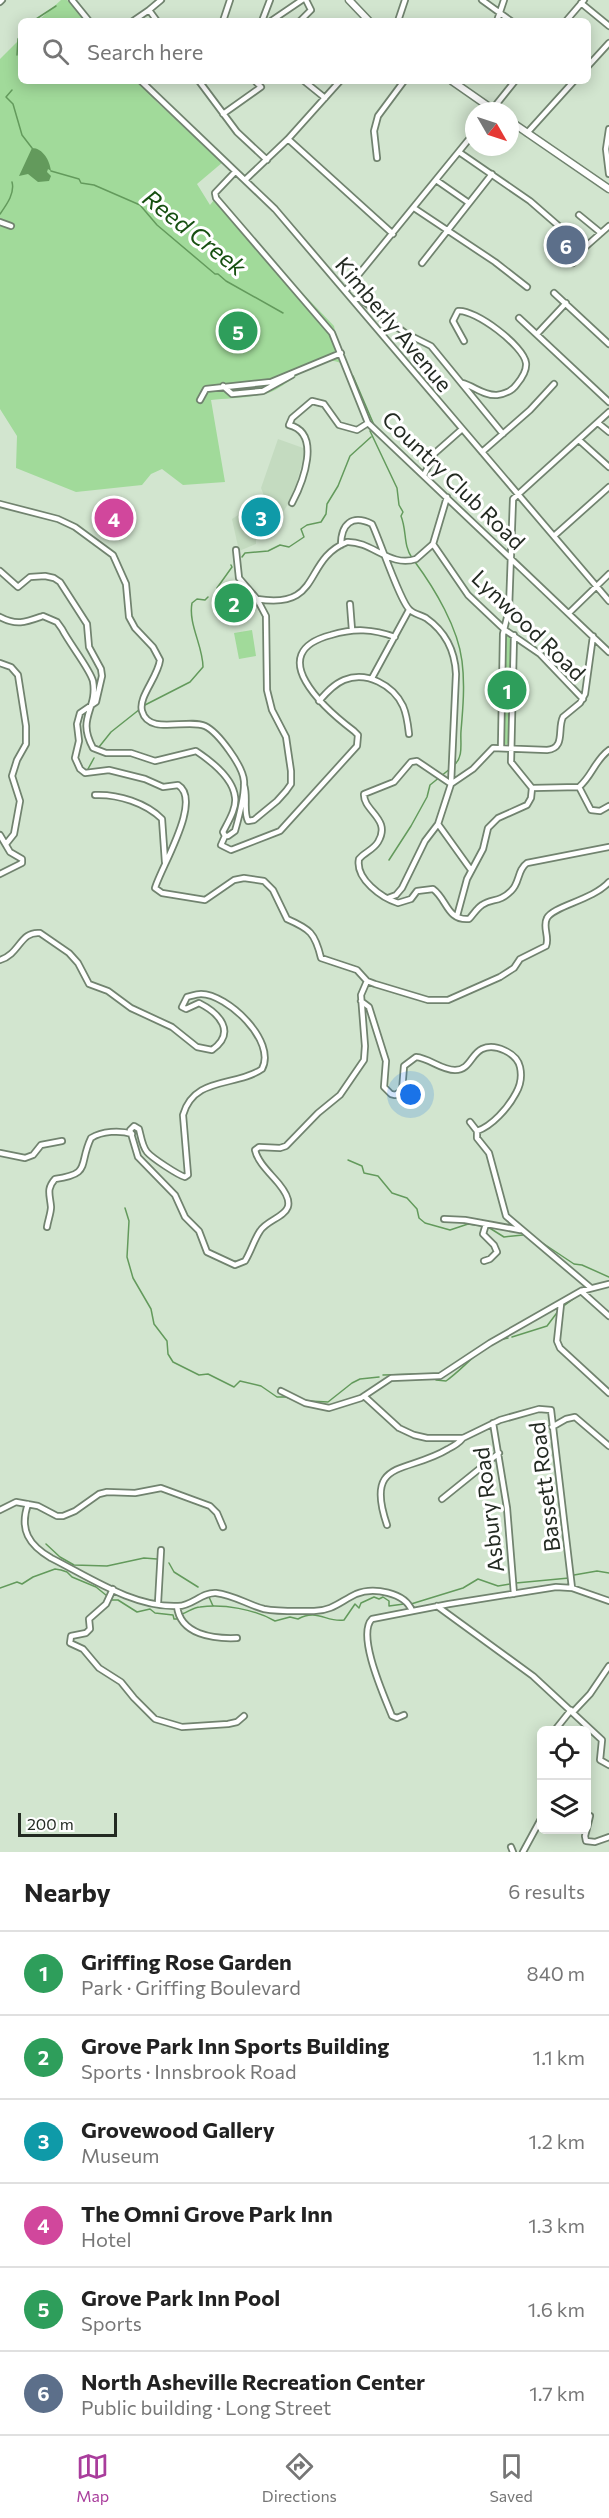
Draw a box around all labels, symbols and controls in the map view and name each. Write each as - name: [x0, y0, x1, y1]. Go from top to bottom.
- search box: [18, 18, 591, 84]
- icon: search: [39, 35, 72, 68]
- text: Search here: [87, 38, 203, 65]
- north arrow: [465, 102, 519, 156]
- water label: Reed Creek: [138, 183, 253, 282]
- pin: 6: [546, 222, 586, 268]
- street label: Kimberly Avenue: [330, 251, 458, 397]
- pin: 5: [218, 308, 258, 354]
- street label: Country Club Road: [377, 405, 531, 555]
- pin: 3: [242, 494, 280, 540]
- pin: 4: [94, 496, 134, 540]
- street label: Lynwood Road: [467, 564, 591, 686]
- pin: 2: [214, 580, 254, 626]
- pin: 1: [488, 668, 526, 712]
- your location: [396, 1080, 425, 1109]
- street label: Bassett Road: [523, 1420, 565, 1554]
- street label: Asbury Road: [467, 1446, 509, 1574]
- map controls: [537, 1726, 591, 1834]
- button: locate: [537, 1726, 591, 1780]
- button: layers: [537, 1780, 591, 1834]
- scale bar: [18, 1810, 117, 1838]
- text: 200 m: [27, 1814, 74, 1833]
- text: Nearby: [24, 1876, 111, 1907]
- text: 6 results: [508, 1879, 585, 1903]
- text: Griffing Rose Garden: [81, 1948, 292, 1975]
- text: 1: [39, 1961, 48, 1985]
- text: 840 m: [527, 1961, 585, 1985]
- text: Park · Griffing Boulevard: [81, 1975, 301, 1999]
- text: Grove Park Inn Sports Building: [81, 2032, 389, 2059]
- text: 2: [38, 2045, 49, 2069]
- text: 1.1 km: [533, 2045, 585, 2069]
- text: Sports · Innsbrook Road: [81, 2059, 297, 2083]
- text: Grovewood Gallery: [81, 2116, 275, 2143]
- text: 3: [38, 2129, 49, 2153]
- text: 1.2 km: [529, 2129, 585, 2153]
- text: Museum: [81, 2143, 160, 2167]
- text: The Omni Grove Park Inn: [81, 2200, 333, 2227]
- text: 4: [37, 2213, 50, 2237]
- text: 1.3 km: [528, 2213, 585, 2237]
- text: Hotel: [81, 2227, 131, 2251]
- text: Grove Park Inn Pool: [81, 2284, 280, 2311]
- text: 5: [38, 2297, 49, 2321]
- text: 1.6 km: [528, 2297, 585, 2321]
- text: Sports: [81, 2311, 142, 2335]
- text: North Asheville Recreation Center: [81, 2368, 425, 2395]
- text: 6: [37, 2381, 50, 2405]
- text: 1.7 km: [529, 2381, 585, 2405]
- text: Public building · Long Street: [81, 2395, 331, 2419]
- tab: Map: [76, 2450, 109, 2505]
- tab: Directions: [262, 2450, 337, 2505]
- tab: Saved: [489, 2450, 533, 2505]

